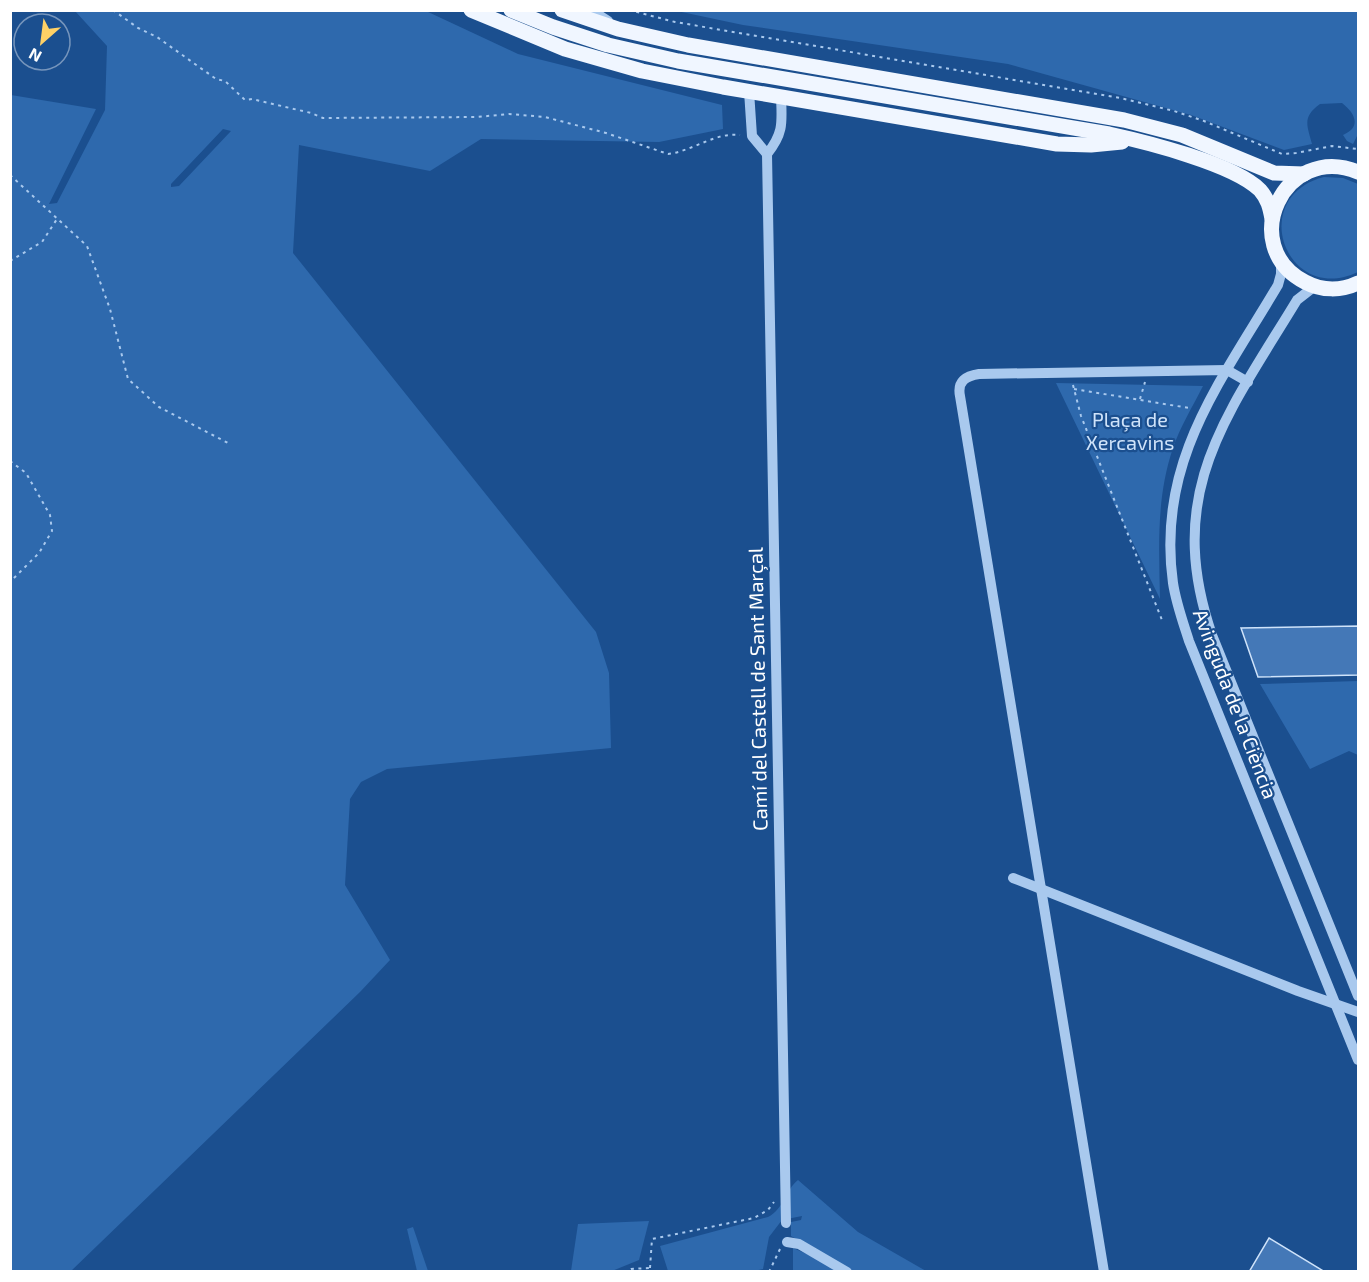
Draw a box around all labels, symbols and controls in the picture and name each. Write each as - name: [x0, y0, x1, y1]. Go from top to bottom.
- north arrow: [12, 12, 72, 72]
- text: N: [25, 45, 44, 67]
- park label: Plaça de Xercavins: [1086, 407, 1174, 454]
- street label: Camí del Castell de Sant Marçal: [743, 547, 772, 831]
- street label: Avinguda de la Ciència: [1189, 605, 1283, 802]

